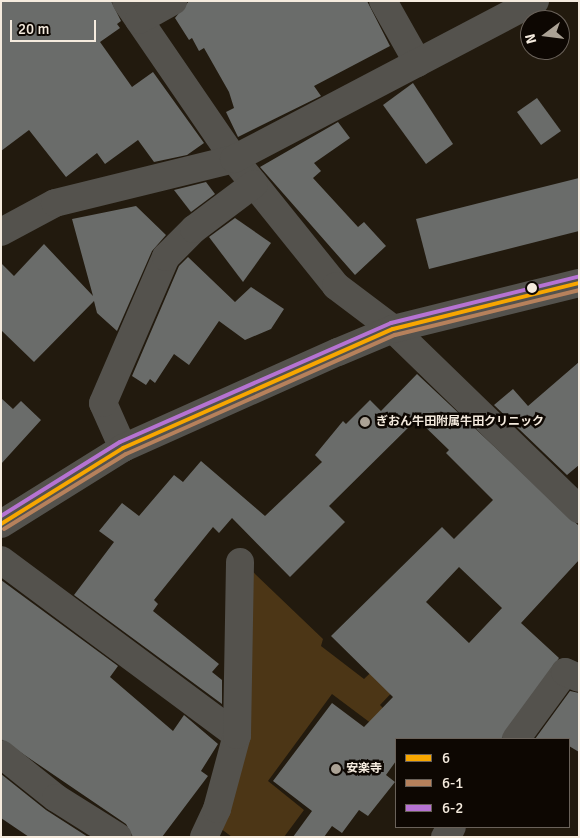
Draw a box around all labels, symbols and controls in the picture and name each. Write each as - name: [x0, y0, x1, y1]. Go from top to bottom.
- scale bar: [12, 10, 99, 42]
- north arrow: [520, 10, 570, 60]
- text: 20 m: [18, 20, 49, 38]
- text: N: [522, 32, 540, 46]
- unlabelled marker: [527, 283, 537, 293]
- marker: ぎおん牛田附属牛田クリニック: [358, 415, 372, 429]
- place label: ぎおん牛田附属牛田クリニック: [376, 415, 544, 429]
- legend: [395, 738, 570, 828]
- text: 6: [442, 749, 450, 767]
- place label: 安楽寺: [346, 762, 382, 776]
- marker: 安楽寺: [330, 763, 342, 775]
- text: 6-1: [442, 774, 463, 792]
- text: 6-2: [442, 799, 463, 817]

